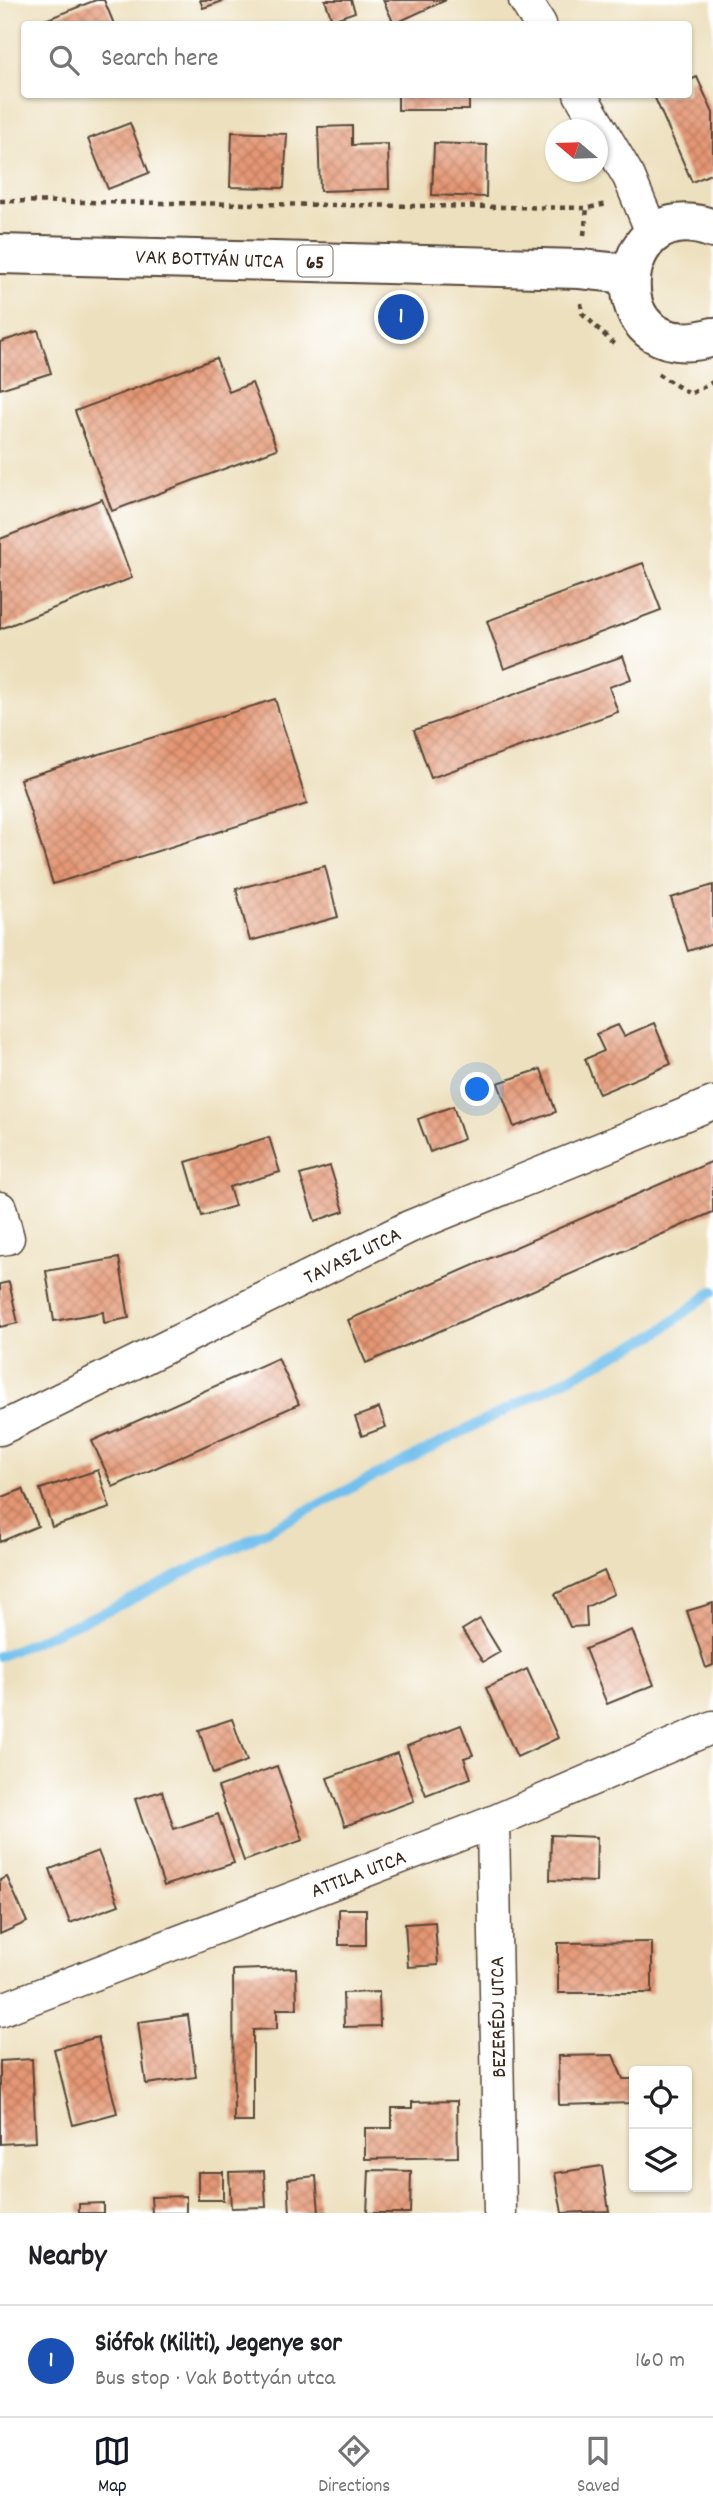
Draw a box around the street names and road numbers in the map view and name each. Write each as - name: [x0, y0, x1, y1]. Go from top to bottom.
- street label: VAK BOTTYÁN UTCA: [135, 243, 285, 279]
- road number: 65: [298, 246, 332, 276]
- street label: TAVASZ UTCA: [299, 1221, 407, 1294]
- street label: ATTILA UTCA: [307, 1844, 411, 1908]
- street label: BEZERÉDJ UTCA: [484, 1956, 516, 2078]

